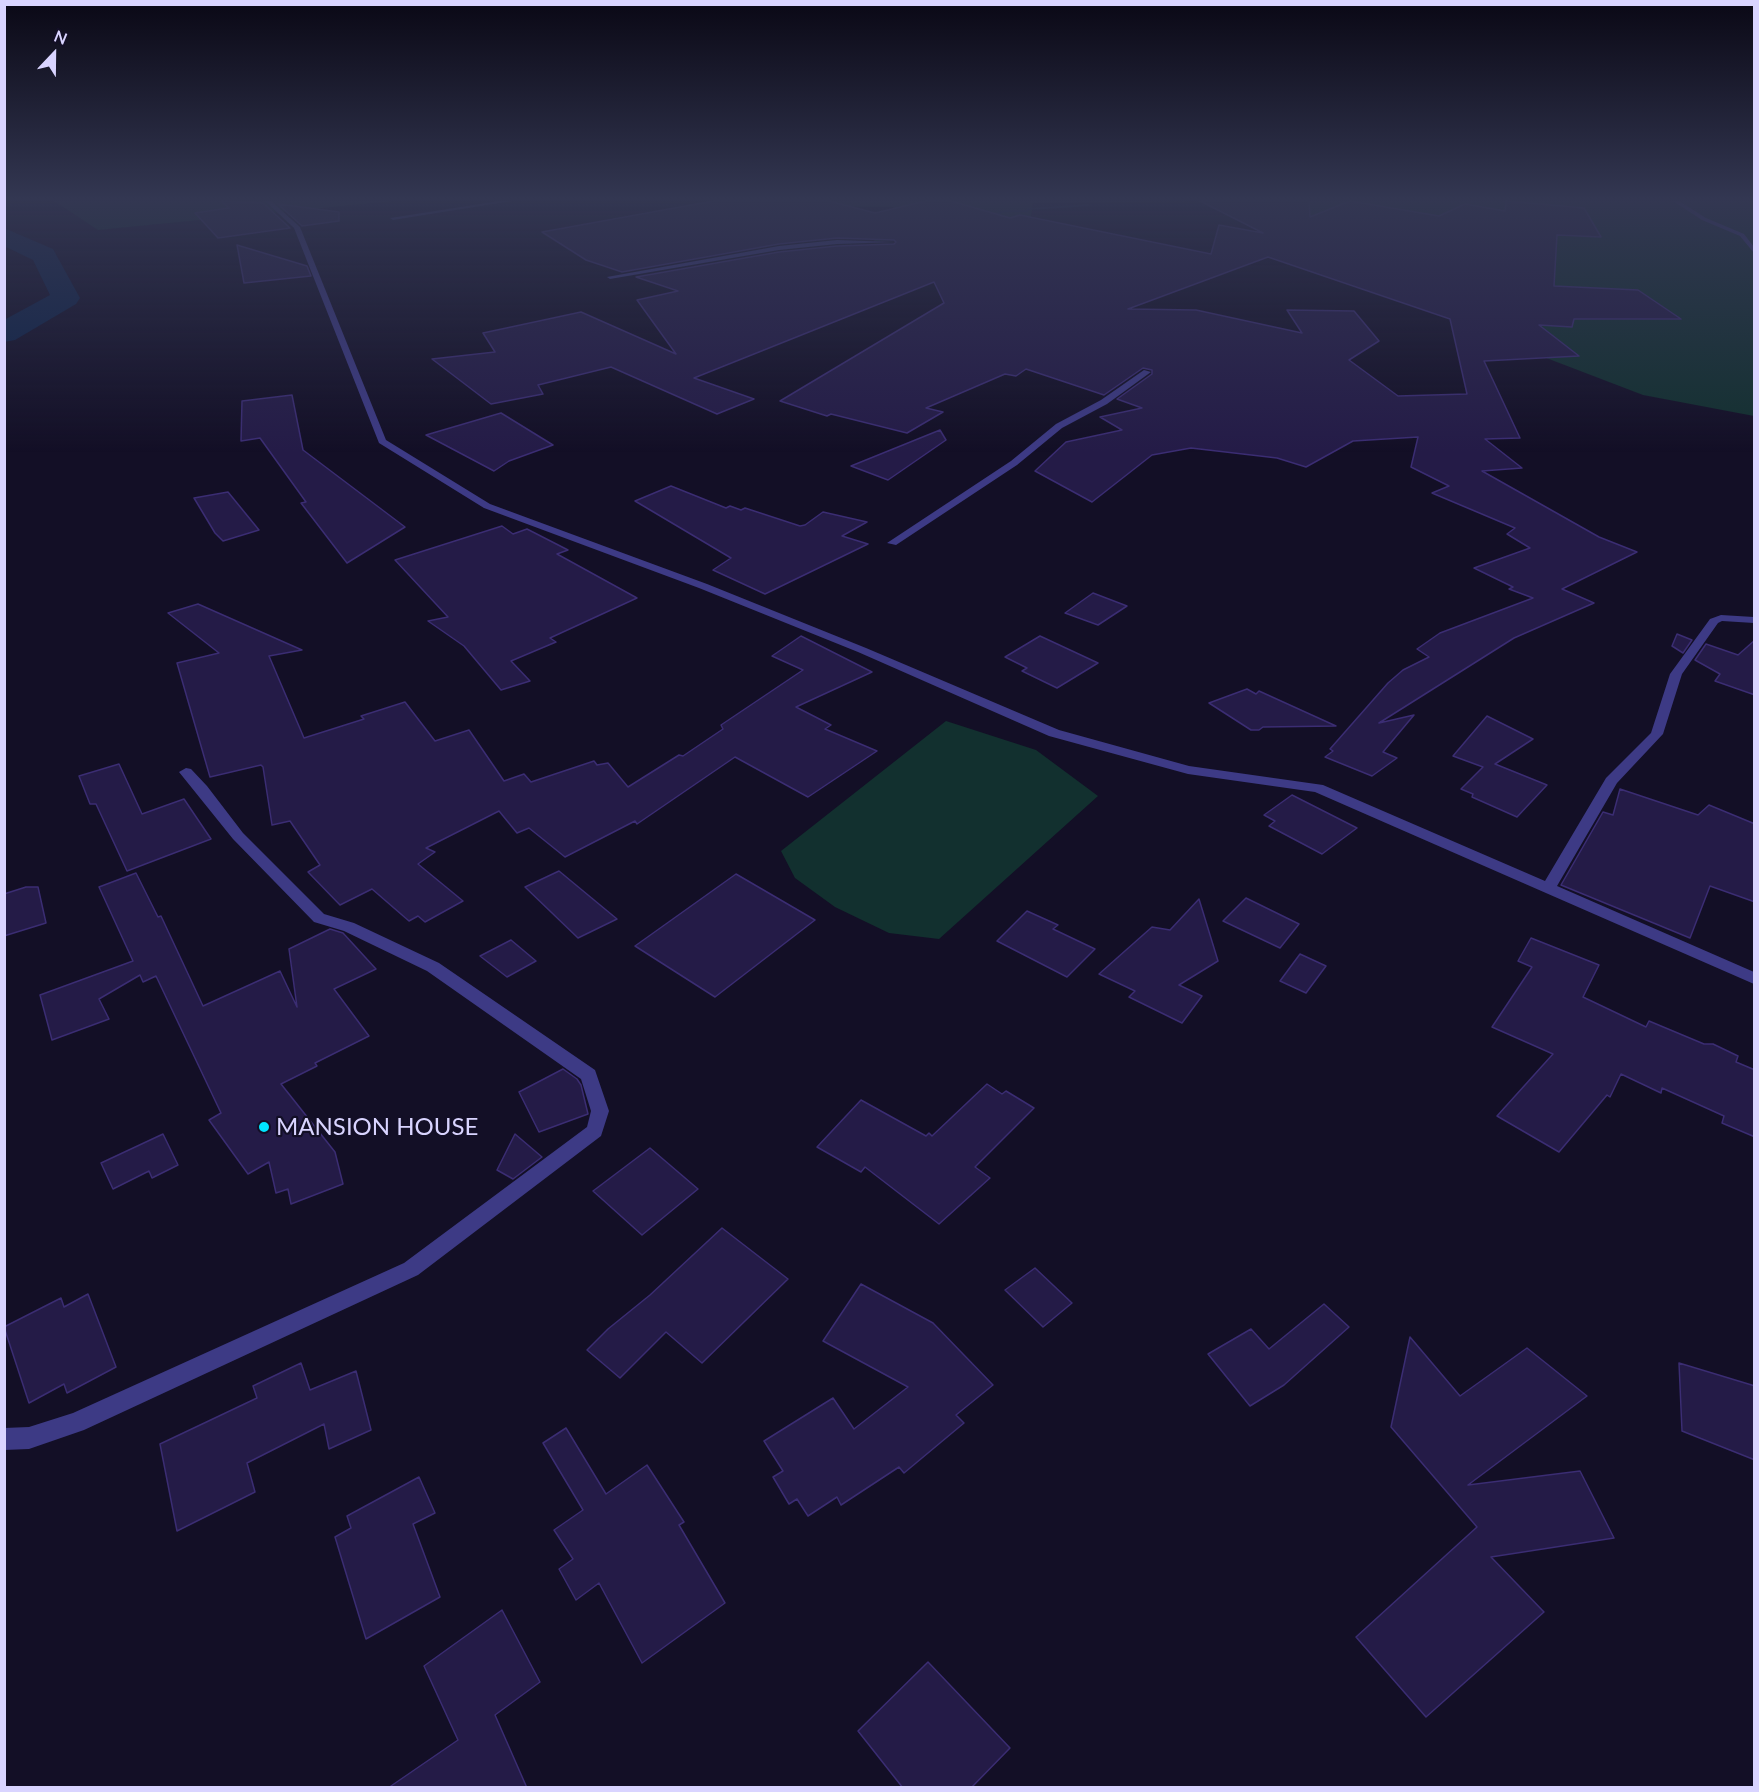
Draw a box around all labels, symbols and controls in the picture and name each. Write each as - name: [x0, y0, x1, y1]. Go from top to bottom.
- north arrow: [24, 24, 84, 84]
- text: N: [52, 26, 70, 48]
- place label: MANSION HOUSE: [276, 1113, 478, 1141]
- marker: MANSION HOUSE: [257, 1120, 271, 1134]

